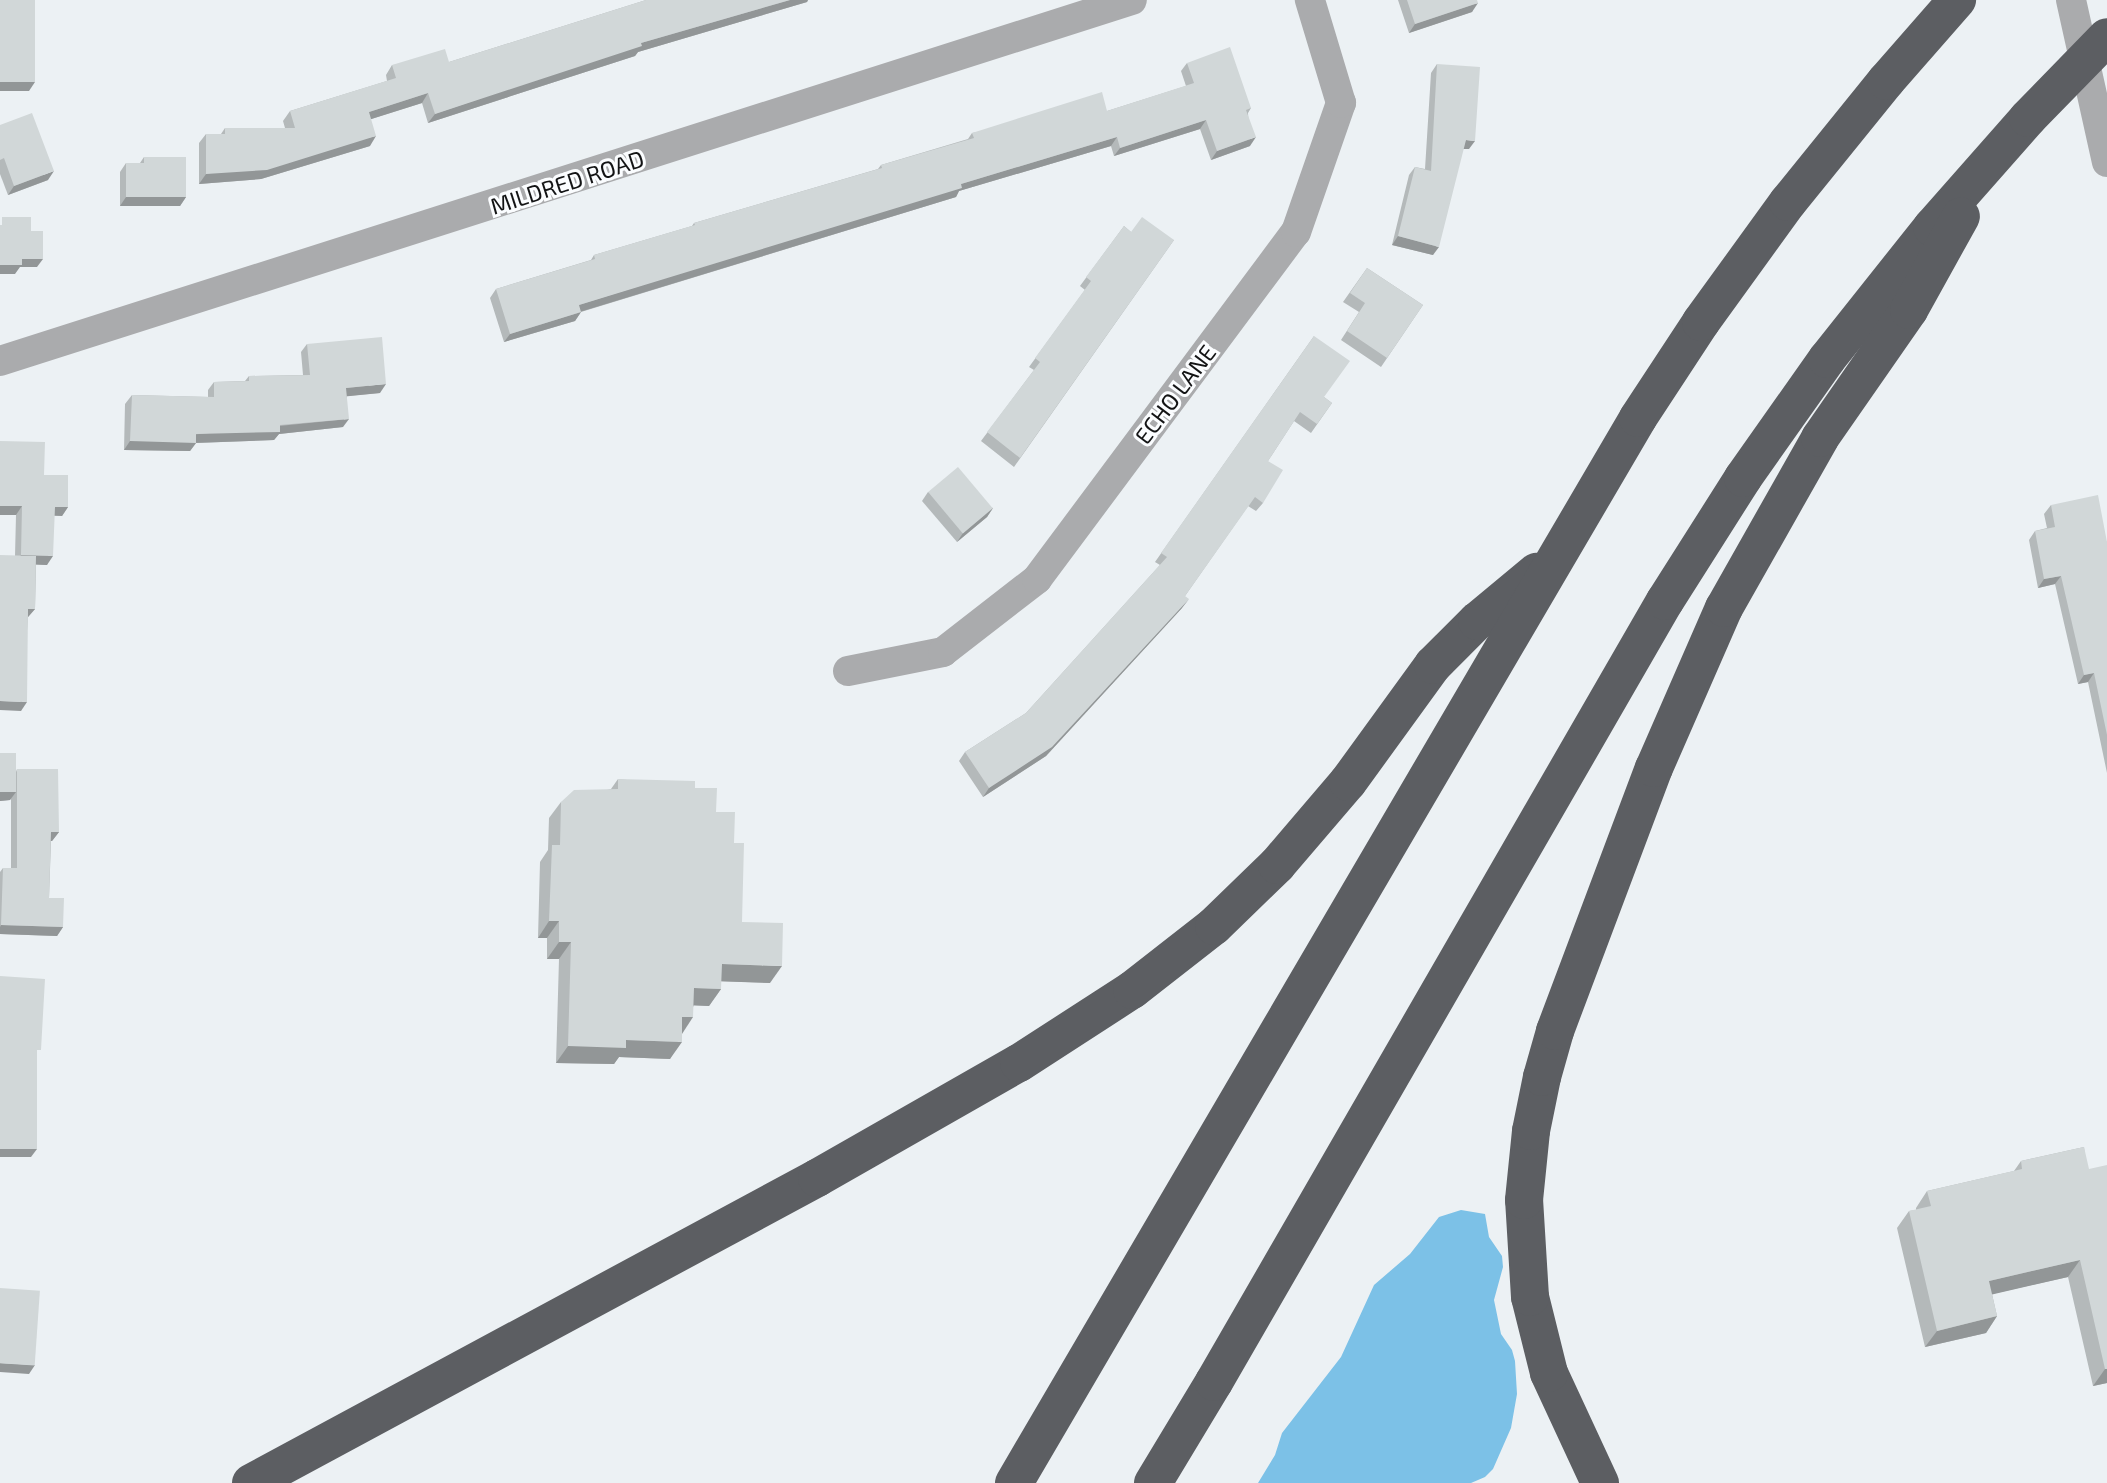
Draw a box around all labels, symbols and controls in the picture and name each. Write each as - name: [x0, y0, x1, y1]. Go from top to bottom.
- street label: MILDRED ROAD: [487, 144, 647, 220]
- street label: ECHO LANE: [1129, 339, 1221, 449]

